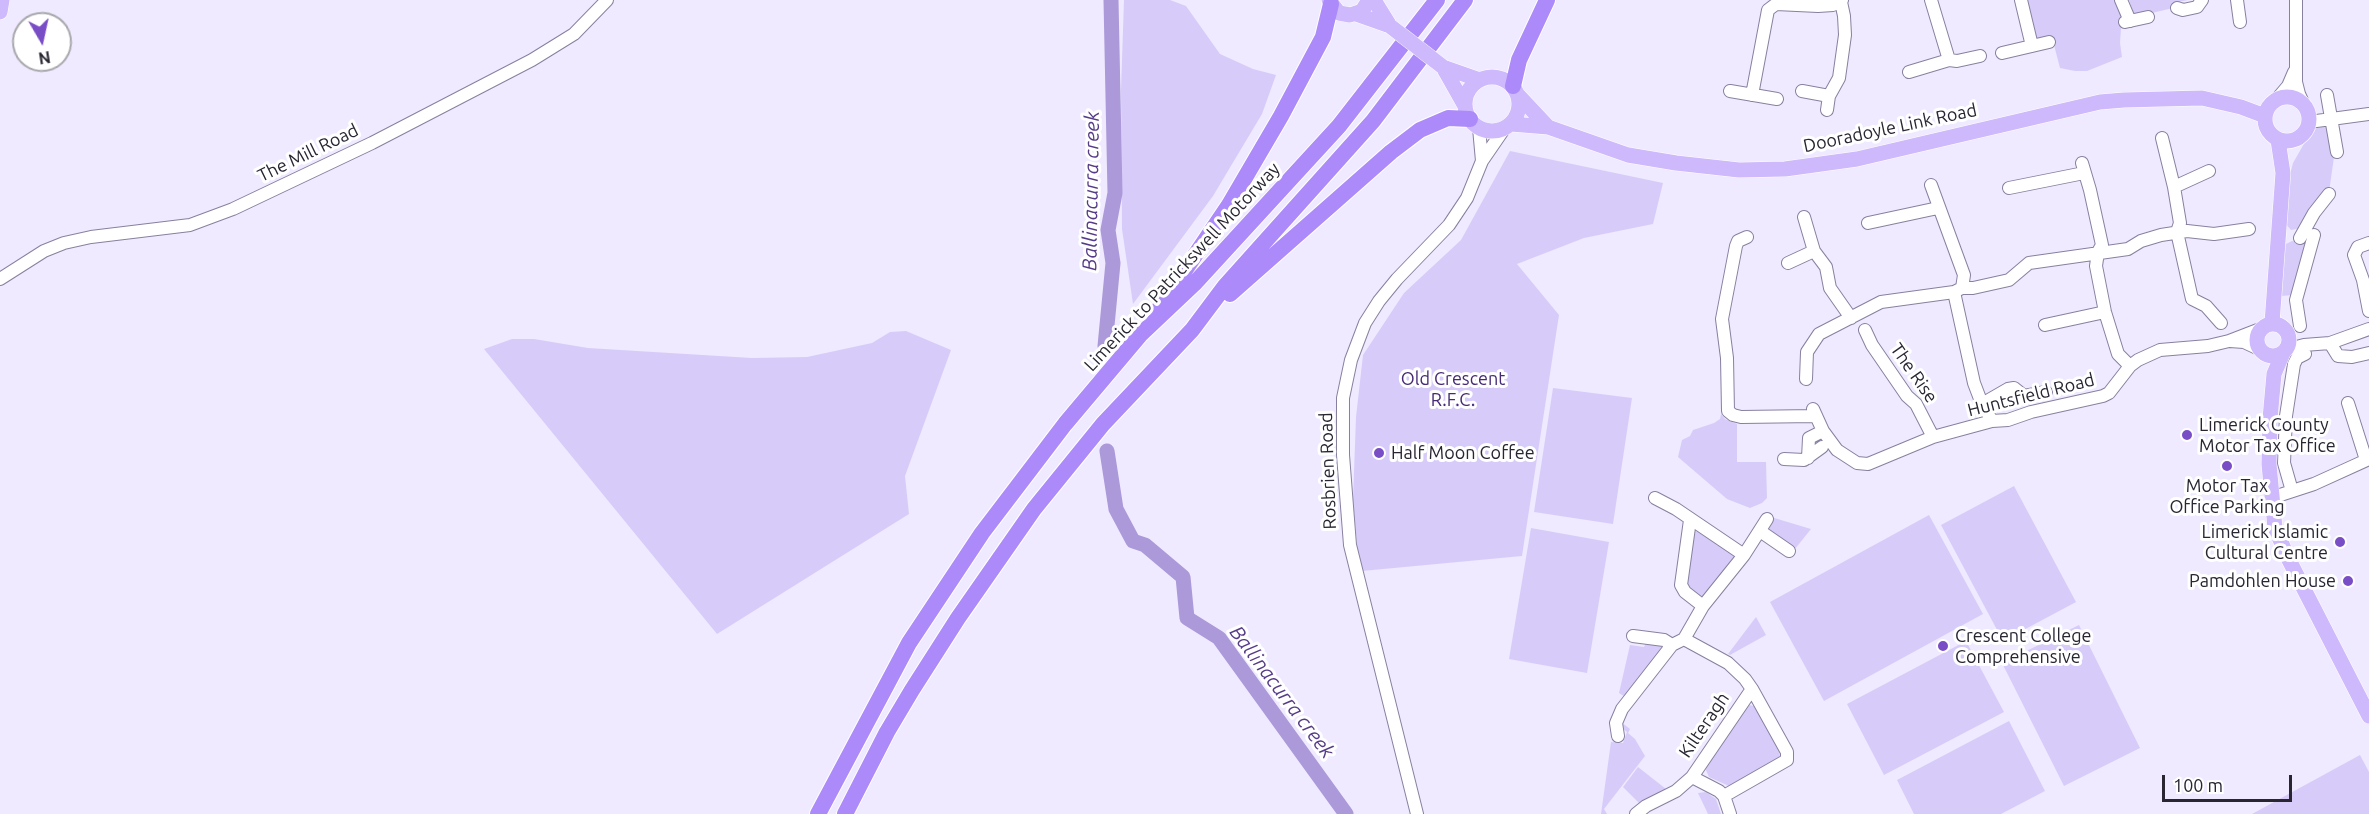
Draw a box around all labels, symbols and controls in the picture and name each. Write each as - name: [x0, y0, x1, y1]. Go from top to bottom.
- north arrow: [12, 12, 72, 72]
- text: N: [37, 48, 52, 68]
- street label: Dooradoyle Link Road: [1801, 99, 1979, 157]
- water label: Ballinacurra creek: [1078, 111, 1104, 271]
- street label: The Mill Road: [254, 119, 362, 187]
- street label: Limerick to Patrickswell Motorway: [1080, 158, 1284, 376]
- street label: The Rise: [1886, 339, 1942, 407]
- park label: Old Crescent R.F.C.: [1401, 368, 1505, 410]
- street label: Huntsfield Road: [1965, 369, 2097, 421]
- street label: Rosbrien Road: [1315, 412, 1341, 530]
- place label: Limerick County Motor Tax Office: [2199, 414, 2336, 456]
- marker: Limerick County Motor Tax Office: [2180, 428, 2194, 442]
- place label: Half Moon Coffee: [1391, 442, 1535, 464]
- marker: Half Moon Coffee: [1372, 446, 1386, 460]
- marker: Motor Tax Office Parking: [2220, 459, 2234, 473]
- place label: Motor Tax Office Parking: [2169, 475, 2285, 518]
- place label: Limerick Islamic Cultural Centre: [2202, 521, 2328, 564]
- marker: Limerick Islamic Cultural Centre: [2333, 535, 2347, 549]
- place label: Pamdohlen House: [2189, 570, 2336, 592]
- marker: Pamdohlen House: [2341, 574, 2355, 588]
- water label: Ballinacurra creek: [1224, 621, 1340, 763]
- place label: Crescent College Comprehensive: [1955, 625, 2092, 668]
- marker: Crescent College Comprehensive: [1936, 639, 1950, 653]
- street label: Kilteragh: [1674, 688, 1734, 762]
- scale bar: [2165, 763, 2296, 801]
- text: 100 m: [2173, 775, 2223, 795]

